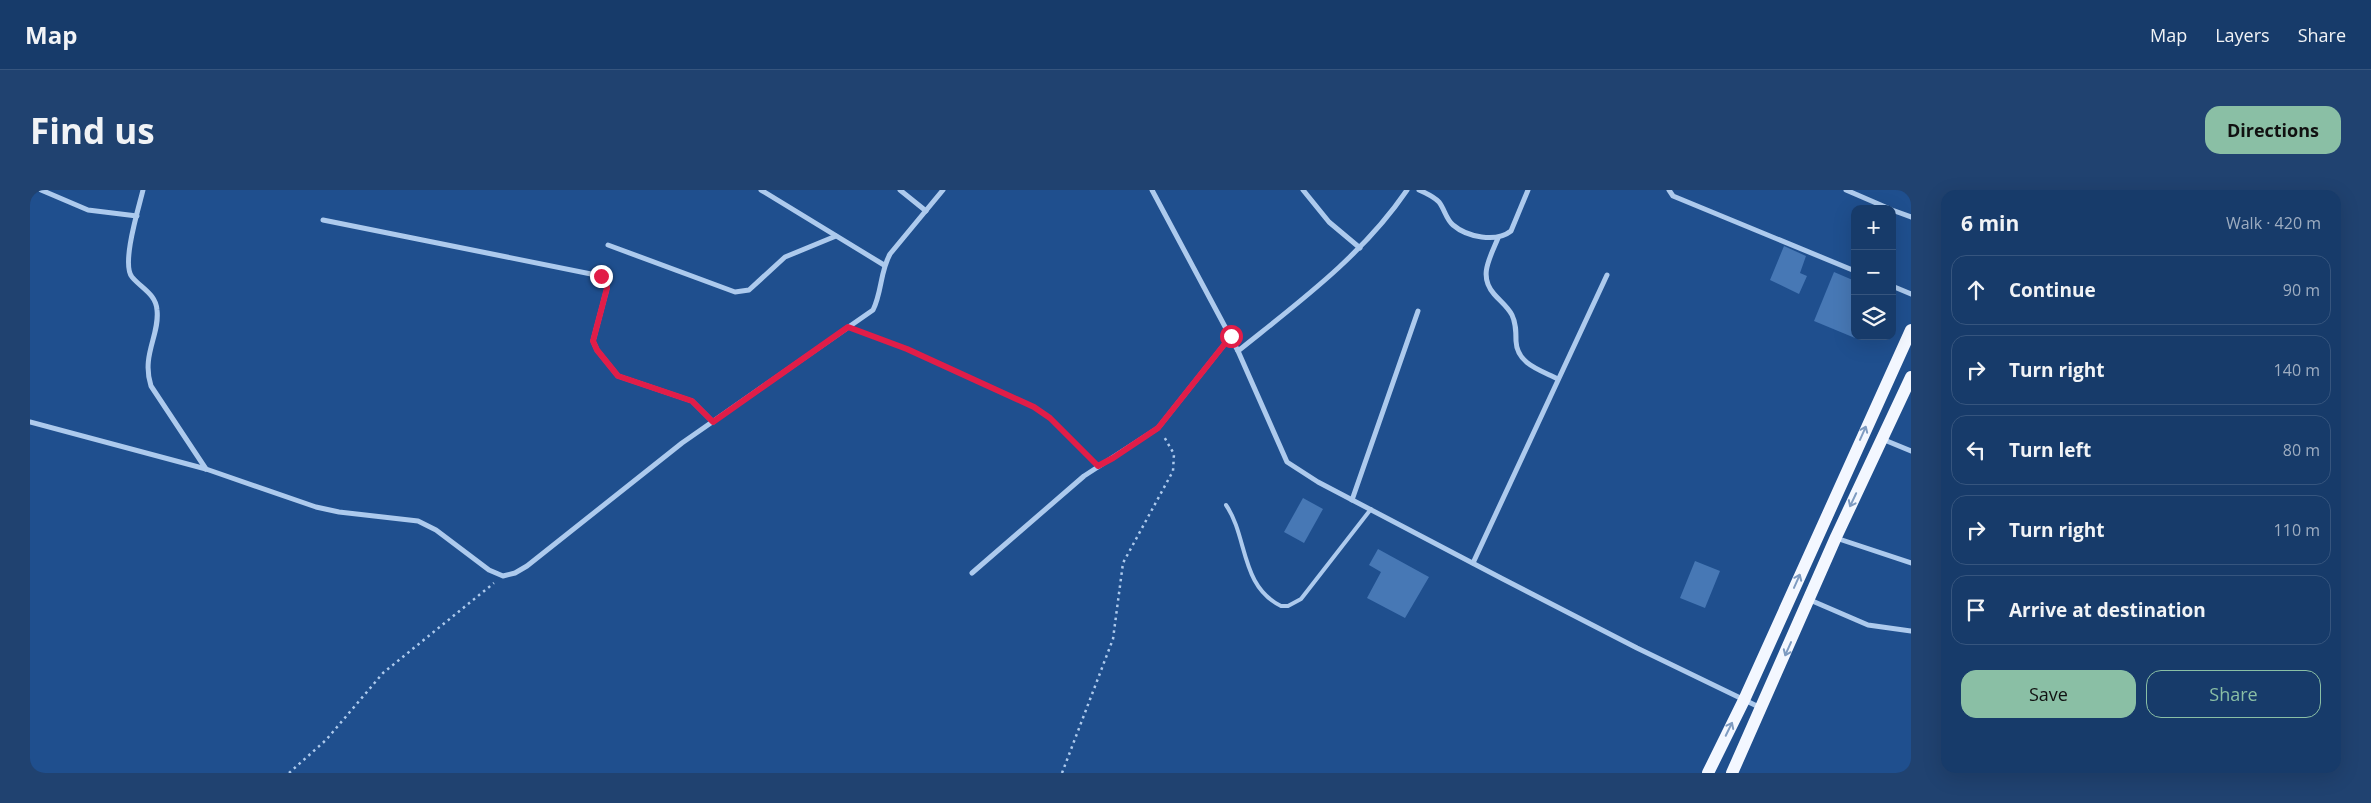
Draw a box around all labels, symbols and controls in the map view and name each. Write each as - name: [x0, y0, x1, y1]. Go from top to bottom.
- text: Map: [25, 18, 77, 51]
- text: Map: [2150, 23, 2187, 47]
- text: Layers: [2215, 23, 2270, 47]
- text: Share: [2298, 23, 2346, 47]
- button: Directions: [2205, 106, 2341, 154]
- text: Find us: [30, 107, 155, 154]
- map controls: [1851, 205, 1896, 340]
- button: +: [1851, 205, 1896, 250]
- text: 6 min: [1961, 209, 2019, 237]
- text: Walk · 420 m: [2226, 212, 2321, 234]
- button: −: [1851, 250, 1896, 295]
- route end: [590, 265, 613, 288]
- icon: ahead: [1962, 276, 1990, 304]
- text: Continue: [2009, 277, 2096, 303]
- text: 90 m: [2283, 279, 2320, 301]
- button: layers: [1851, 295, 1896, 340]
- route start: [1220, 325, 1243, 348]
- icon: right: [1962, 356, 1990, 384]
- text: Turn right: [2009, 357, 2104, 383]
- text: 140 m: [2274, 359, 2320, 381]
- one-way arrow: [1859, 426, 1868, 441]
- icon: left: [1962, 436, 1990, 464]
- text: Turn left: [2009, 437, 2091, 463]
- text: 80 m: [2283, 439, 2320, 461]
- one-way arrow: [1848, 492, 1857, 507]
- icon: right: [1962, 516, 1990, 544]
- text: Turn right: [2009, 517, 2104, 543]
- text: 110 m: [2274, 519, 2320, 541]
- one-way arrow: [1792, 574, 1802, 589]
- icon: arrive: [1962, 596, 1990, 624]
- text: Arrive at destination: [2009, 597, 2206, 623]
- one-way arrow: [1782, 641, 1792, 656]
- button: Save: [1961, 670, 2136, 718]
- button: Share: [2146, 670, 2321, 718]
- one-way arrow: [1725, 722, 1735, 737]

